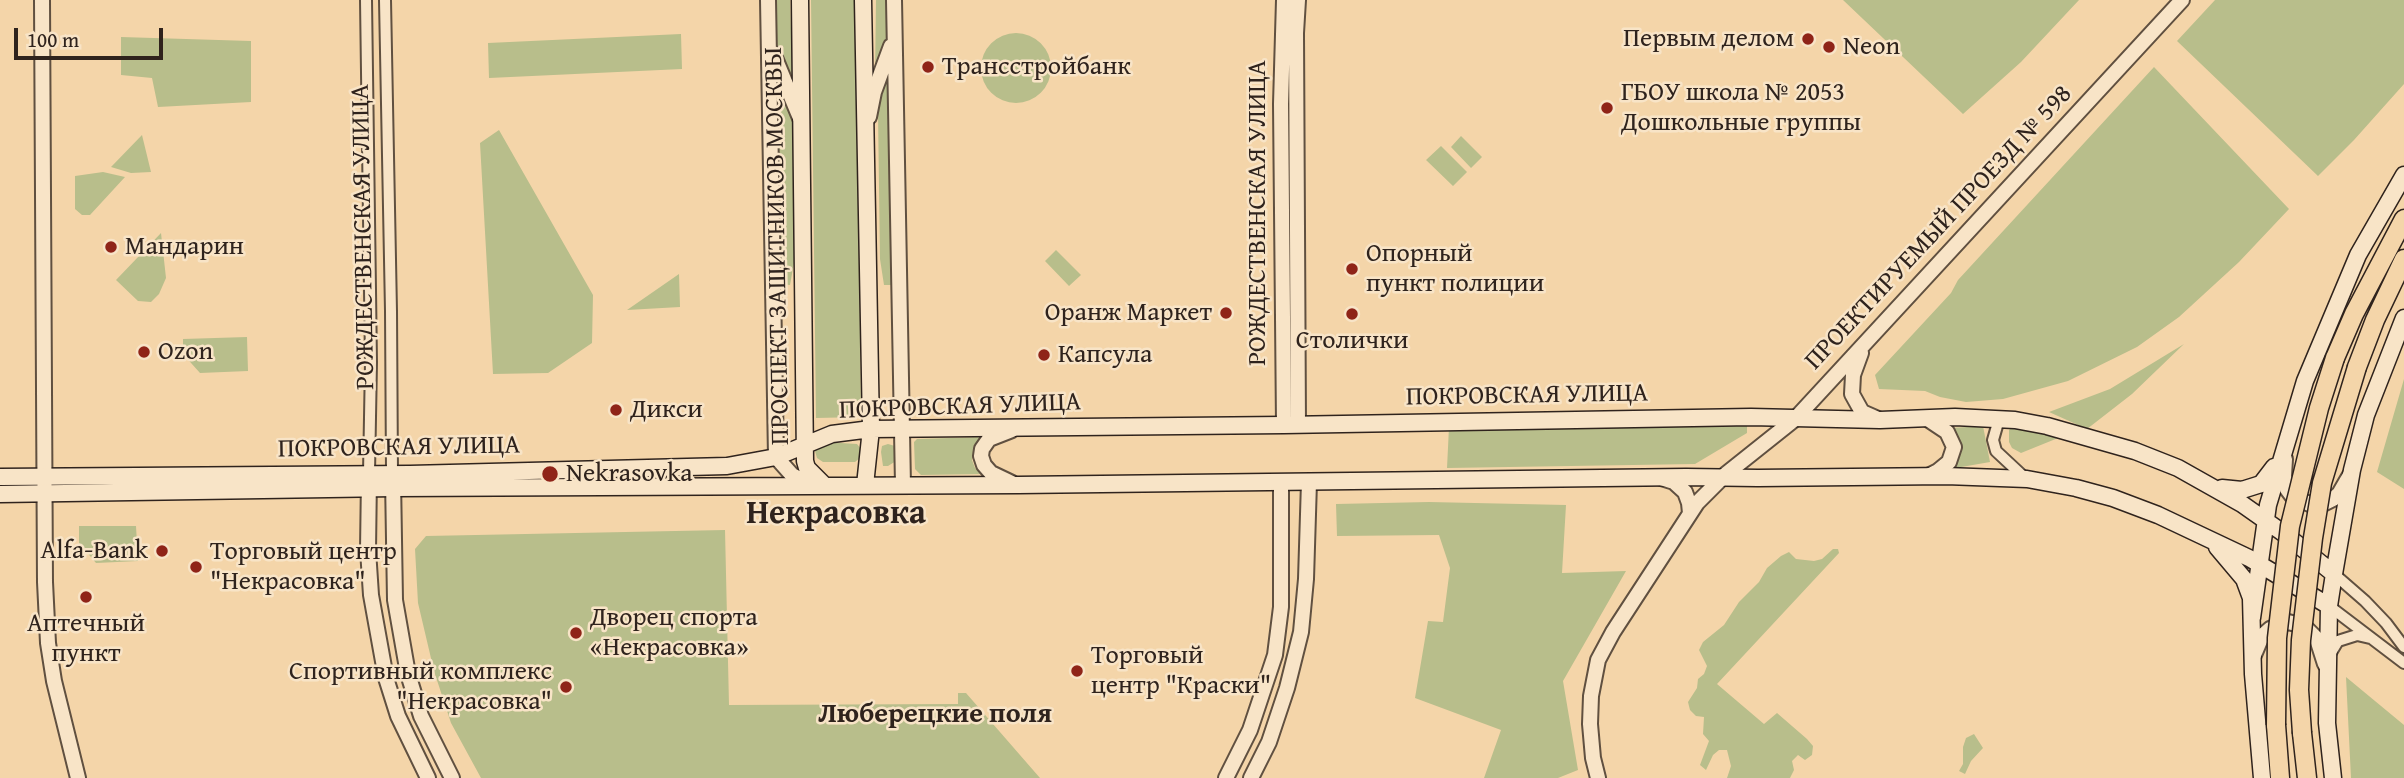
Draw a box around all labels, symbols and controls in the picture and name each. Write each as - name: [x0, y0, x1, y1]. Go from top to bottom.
- scale bar: [18, 14, 166, 58]
- place label: Первым делом: [1623, 23, 1794, 55]
- text: 100 m: [27, 24, 79, 55]
- marker: Первым делом: [1800, 31, 1816, 47]
- place label: Neon: [1843, 31, 1900, 63]
- marker: Neon: [1821, 39, 1837, 55]
- street label: ПРОСПЕКТ ЗАЩИТНИКОВ МОСКВЫ: [759, 47, 797, 445]
- place label: Трансстройбанк: [942, 51, 1131, 83]
- marker: Трансстройбанк: [920, 59, 936, 75]
- street label: РОЖДЕСТВЕНСКАЯ УЛИЦА: [1242, 60, 1274, 366]
- place label: ГБОУ школа № 2053 Дошкольные группы: [1621, 77, 1861, 138]
- street label: ПРОЕКТИРУЕМЫЙ ПРОЕЗД № 598: [1799, 79, 2079, 377]
- street label: РОЖДЕСТВЕНСКАЯ УЛИЦА: [346, 84, 382, 390]
- marker: ГБОУ школа № 2053 Дошкольные группы: [1599, 100, 1615, 116]
- place label: Мандарин: [125, 231, 244, 263]
- place label: Опорный пункт полиции: [1366, 238, 1544, 300]
- marker: Мандарин: [103, 239, 119, 255]
- marker: Опорный пункт полиции: [1344, 261, 1360, 277]
- place label: Оранж Маркет: [1045, 297, 1212, 329]
- marker: Оранж Маркет: [1218, 305, 1234, 321]
- marker: Столички: [1344, 306, 1360, 322]
- place label: Столички: [1296, 325, 1408, 357]
- place label: Ozon: [158, 336, 213, 368]
- place label: Капсула: [1058, 339, 1152, 371]
- marker: Ozon: [136, 344, 152, 360]
- marker: Капсула: [1036, 347, 1052, 363]
- street label: ПОКРОВСКАЯ УЛИЦА: [1406, 378, 1648, 414]
- street label: ПОКРОВСКАЯ УЛИЦА: [838, 387, 1082, 427]
- place label: Дикси: [630, 394, 703, 426]
- marker: Дикси: [608, 402, 624, 418]
- street label: ПОКРОВСКАЯ УЛИЦА: [278, 430, 520, 466]
- place label: Nekrasovka: [566, 458, 693, 490]
- marker: Nekrasovka: [540, 464, 560, 484]
- district label: Некрасовка: [746, 495, 926, 535]
- place label: Alfa-Bank: [41, 535, 148, 567]
- place label: Торговый центр "Некрасовка": [210, 536, 397, 598]
- marker: Alfa-Bank: [154, 543, 170, 559]
- marker: Торговый центр "Некрасовка": [188, 559, 204, 575]
- marker: Аптечный пункт: [78, 589, 94, 605]
- place label: Дворец спорта «Некрасовка»: [590, 602, 758, 664]
- place label: Аптечный пункт: [27, 608, 145, 670]
- marker: Дворец спорта «Некрасовка»: [568, 625, 584, 641]
- place label: Торговый центр "Краски": [1091, 640, 1271, 702]
- place label: Спортивный комплекс "Некрасовка": [289, 656, 552, 718]
- marker: Торговый центр "Краски": [1069, 663, 1085, 679]
- marker: Спортивный комплекс "Некрасовка": [558, 679, 574, 695]
- district label: Люберецкие поля: [818, 698, 1052, 732]

